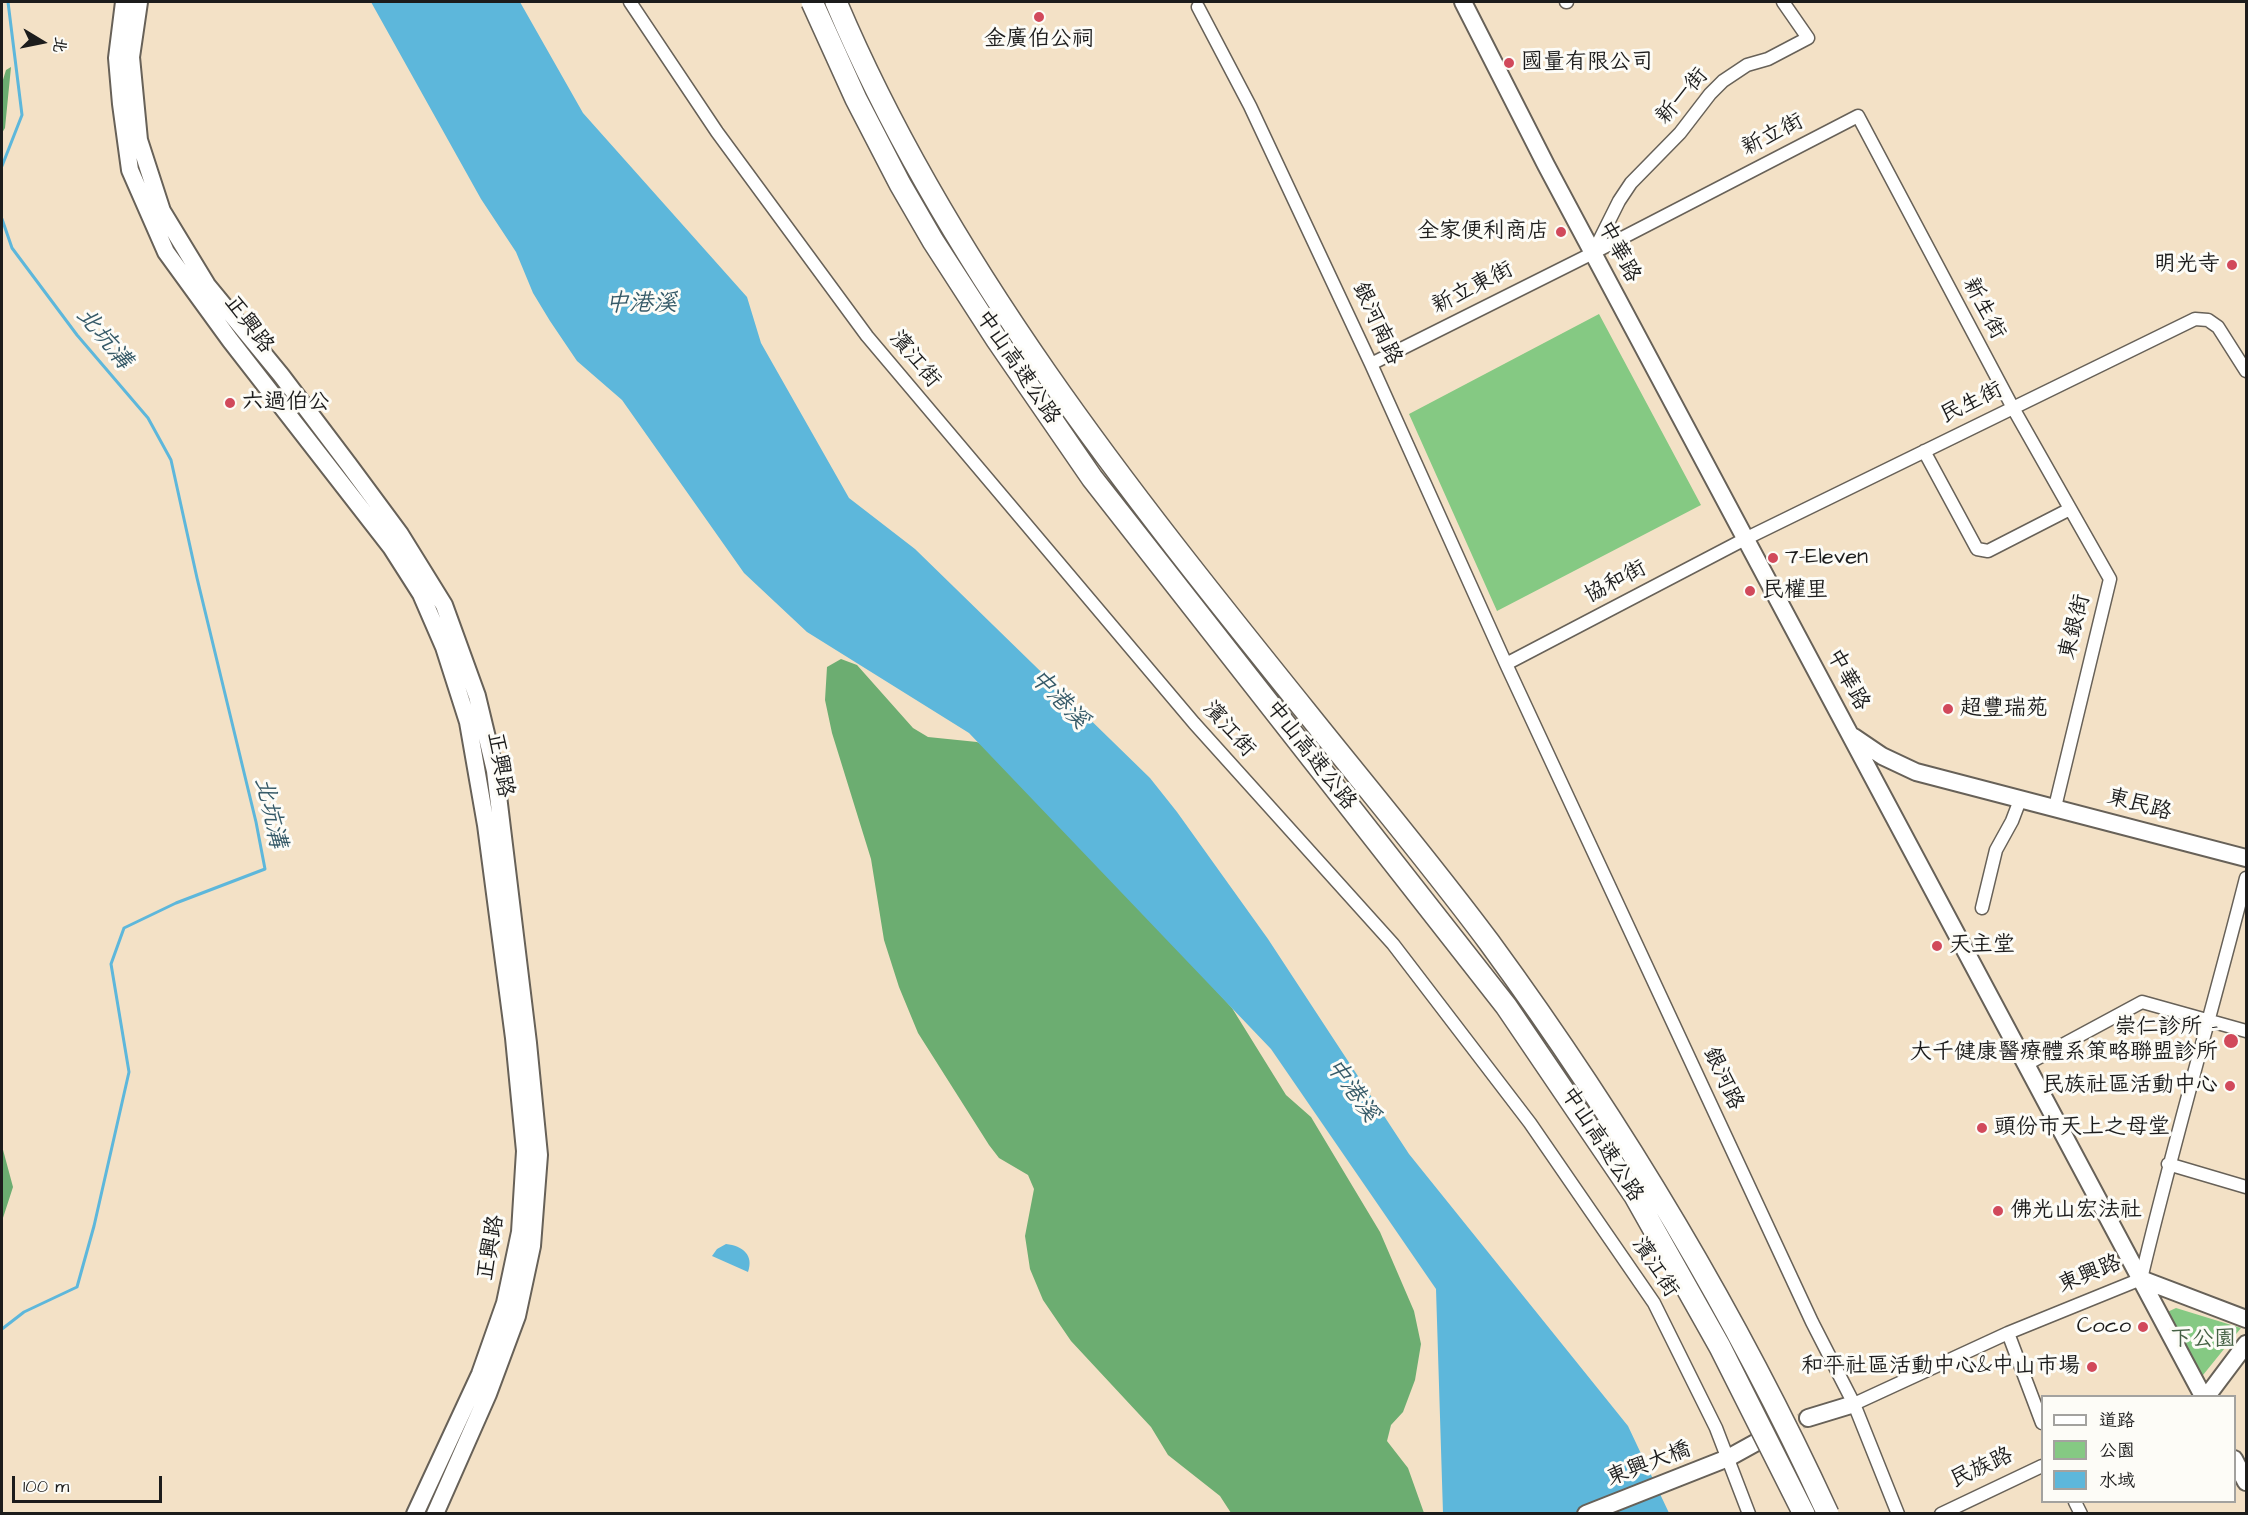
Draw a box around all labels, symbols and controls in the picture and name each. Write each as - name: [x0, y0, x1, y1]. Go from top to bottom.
- marker: 金廣伯公祠: [1032, 10, 1046, 24]
- north arrow: [12, 12, 72, 72]
- place label: 金廣伯公祠: [984, 27, 1094, 53]
- text: 北: [48, 35, 72, 55]
- place label: 國量有限公司: [1521, 50, 1653, 76]
- marker: 國量有限公司: [1502, 56, 1516, 70]
- street label: 新一街: [1651, 63, 1715, 131]
- street label: 新立街: [1738, 109, 1808, 163]
- street label: 中華路: [1591, 217, 1645, 287]
- place label: 全家便利商店: [1417, 219, 1549, 245]
- marker: 全家便利商店: [1554, 225, 1568, 239]
- place label: 明光寺: [2154, 252, 2220, 278]
- street label: 新立東街: [1428, 257, 1518, 321]
- marker: 明光寺: [2225, 258, 2239, 272]
- street label: 新生街: [1956, 274, 2010, 344]
- street label: 銀河南路: [1345, 279, 1407, 369]
- street label: 正興路: [218, 291, 278, 359]
- water label: 中港溪: [605, 291, 677, 319]
- water label: 北坑溝: [69, 302, 137, 376]
- street label: 中山高速公路: [969, 306, 1065, 430]
- street label: 濱江街: [883, 326, 945, 394]
- street label: 民生街: [1937, 378, 2007, 430]
- place label: 六過伯公: [242, 390, 330, 416]
- marker: 六過伯公: [223, 396, 237, 410]
- place label: 7-Eleven: [1785, 545, 1868, 571]
- marker: 7-Eleven: [1766, 551, 1780, 565]
- street label: 協和街: [1581, 556, 1651, 610]
- place label: 民權里: [1762, 578, 1828, 604]
- marker: 民權里: [1743, 584, 1757, 598]
- street label: 東銀街: [2055, 592, 2097, 662]
- street label: 中華路: [1820, 645, 1874, 715]
- water label: 中港溪: [1023, 664, 1093, 736]
- street label: 中山高速公路: [1259, 696, 1361, 816]
- place label: 超豐瑞苑: [1960, 696, 2048, 722]
- street label: 濱江街: [1196, 697, 1260, 763]
- marker: 超豐瑞苑: [1941, 702, 1955, 716]
- street label: 正興路: [480, 730, 518, 800]
- water label: 北坑溝: [247, 775, 291, 851]
- street label: 東民路: [2104, 785, 2174, 827]
- place label: 天主堂: [1949, 933, 2015, 959]
- marker: 天主堂: [1930, 939, 1944, 953]
- place label: 崇仁診所 - 大千健康醫療體系策略聯盟診所: [1910, 1015, 2218, 1066]
- marker: 崇仁診所 - 大千健康醫療體系策略聯盟診所: [2222, 1032, 2240, 1050]
- street label: 銀河路: [1696, 1044, 1748, 1114]
- water label: 中港溪: [1318, 1053, 1384, 1129]
- place label: 民族社區活動中心: [2042, 1073, 2218, 1099]
- marker: 民族社區活動中心: [2223, 1079, 2237, 1093]
- street label: 中山高速公路: [1554, 1082, 1648, 1208]
- place label: 頭份市天上之母堂: [1994, 1115, 2170, 1141]
- marker: 頭份市天上之母堂: [1975, 1121, 1989, 1135]
- place label: 佛光山宏法社: [2010, 1198, 2142, 1224]
- marker: 佛光山宏法社: [1991, 1204, 2005, 1218]
- street label: 正興路: [473, 1213, 511, 1283]
- street label: 濱江街: [1625, 1233, 1683, 1303]
- street label: 東興路: [2054, 1250, 2126, 1300]
- place label: Coco: [2077, 1314, 2131, 1340]
- marker: Coco: [2136, 1320, 2150, 1334]
- park label: 下公園: [2170, 1327, 2236, 1353]
- place label: 和平社區活動中心&中山市場: [1801, 1354, 2080, 1380]
- marker: 和平社區活動中心&中山市場: [2085, 1360, 2099, 1374]
- legend: [2041, 1395, 2236, 1503]
- text: 道路: [2099, 1408, 2135, 1433]
- street label: 東興大橋: [1603, 1437, 1695, 1493]
- text: 公園: [2099, 1438, 2135, 1463]
- street label: 民族路: [1947, 1443, 2017, 1495]
- scale bar: [15, 1464, 165, 1502]
- text: 水域: [2099, 1468, 2135, 1493]
- text: 100 m: [23, 1474, 69, 1499]

